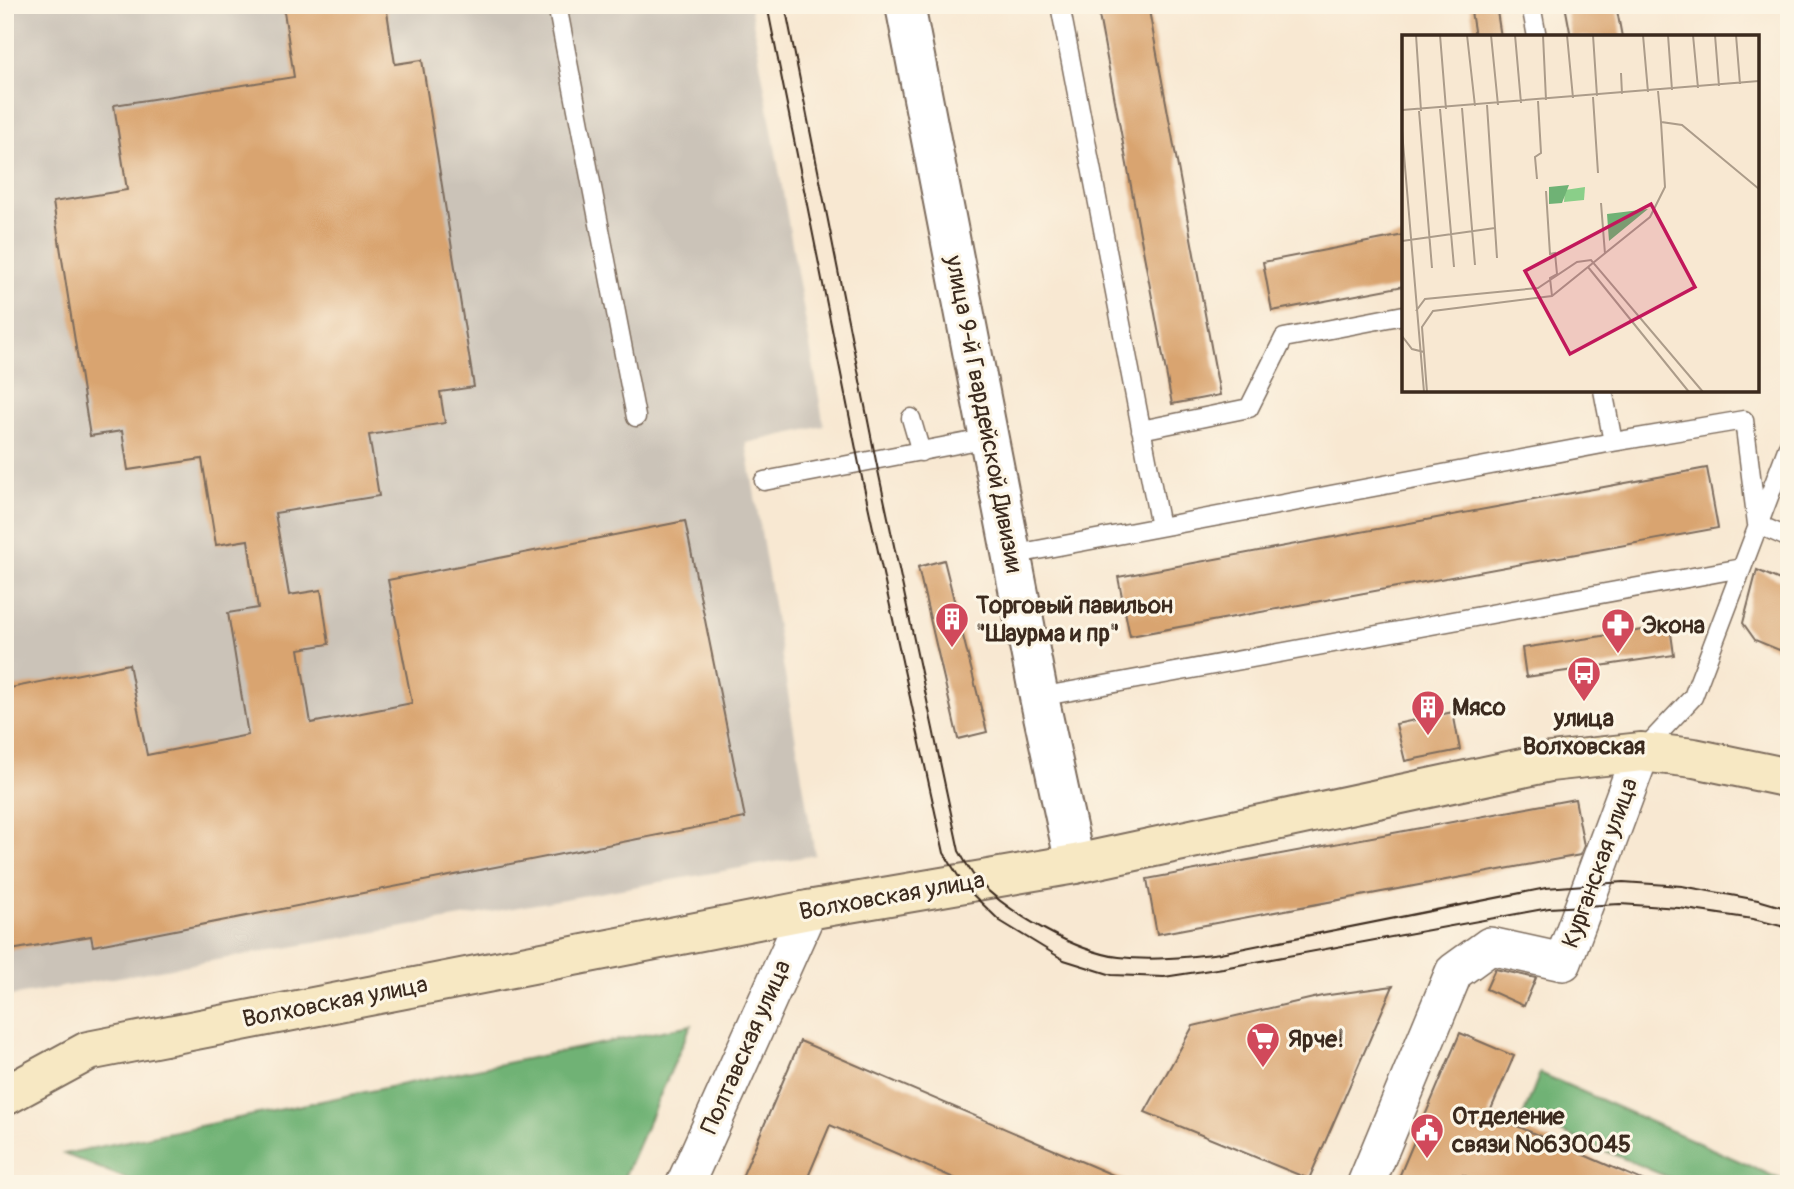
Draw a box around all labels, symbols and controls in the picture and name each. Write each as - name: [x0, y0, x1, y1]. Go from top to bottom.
- inset map: [1402, 35, 1759, 392]
- street label: улица 9-й Гвардейской Дивизии: [939, 252, 1029, 575]
- place label: Торговый павильон "Шаурма и пр": [975, 591, 1173, 648]
- building icon: Торговый павильон "Шаурма и пр": [933, 600, 971, 649]
- pharmacy icon: Экона: [1599, 606, 1637, 655]
- place label: Экона: [1642, 611, 1705, 640]
- bus stop icon: улица Волховская: [1565, 654, 1603, 703]
- building icon: Мясо: [1409, 688, 1447, 737]
- place label: Мясо: [1452, 693, 1506, 722]
- place label: улица Волховская: [1523, 704, 1645, 761]
- street label: Курганская улица: [1556, 774, 1644, 952]
- street label: Волховская улица: [797, 865, 987, 927]
- street label: Полтавская улица: [695, 956, 797, 1138]
- street label: Волховская улица: [240, 970, 430, 1034]
- supermarket icon: Ярче!: [1244, 1020, 1282, 1069]
- place label: Ярче!: [1288, 1025, 1344, 1054]
- place label: Отделение связи №630045: [1451, 1102, 1631, 1159]
- public building icon: Отделение связи №630045: [1408, 1111, 1446, 1160]

